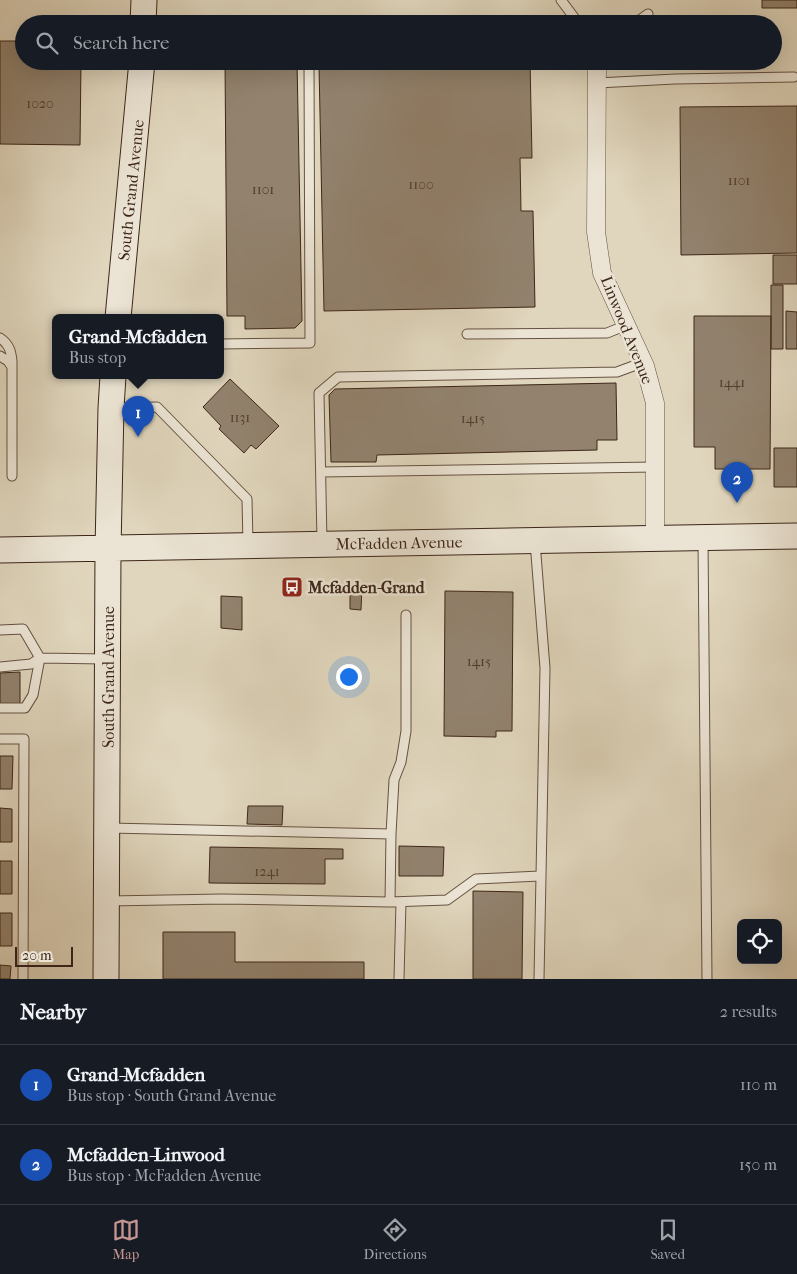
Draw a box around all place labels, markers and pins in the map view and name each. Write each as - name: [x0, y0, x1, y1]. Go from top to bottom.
- pin: 1: [122, 396, 154, 437]
- pin: 2: [721, 462, 753, 503]
- bus stop icon: Mcfadden-Grand: [280, 575, 304, 599]
- place label: Mcfadden-Grand: [307, 578, 426, 597]

